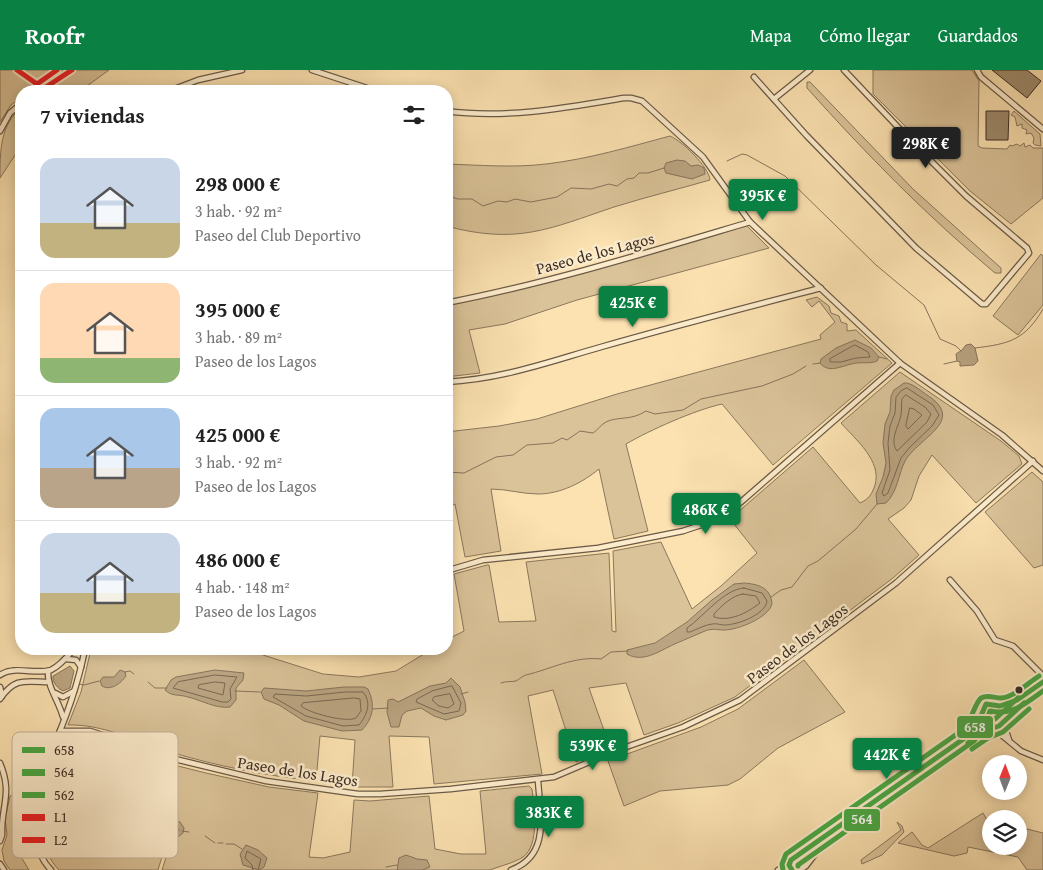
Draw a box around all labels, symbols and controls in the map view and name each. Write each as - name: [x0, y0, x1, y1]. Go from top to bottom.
- text: Roofr: [25, 18, 85, 53]
- text: Mapa: [750, 22, 792, 49]
- text: Cómo llegar: [820, 22, 910, 49]
- text: Guardados: [938, 22, 1018, 49]
- text: 7 viviendas: [40, 100, 145, 131]
- icon: filters: [400, 101, 428, 129]
- pin: 298K €: [885, 126, 967, 169]
- text: 298K €: [903, 131, 949, 155]
- text: 298 000 €: [195, 168, 280, 199]
- icon: home: [80, 178, 140, 238]
- pin: 395K €: [722, 178, 804, 221]
- text: 395K €: [740, 183, 786, 207]
- text: 3 hab. · 92 m²: [195, 199, 282, 223]
- text: Paseo del Club Deportivo: [195, 223, 361, 247]
- street label: Paseo de los Lagos: [533, 226, 657, 280]
- pin: 425K €: [592, 286, 674, 328]
- text: 425K €: [610, 290, 656, 314]
- text: 395 000 €: [195, 294, 280, 325]
- icon: home: [80, 303, 140, 363]
- text: 3 hab. · 89 m²: [195, 325, 282, 349]
- text: Paseo de los Lagos: [195, 349, 317, 373]
- text: 425 000 €: [195, 419, 280, 450]
- icon: home: [80, 428, 140, 488]
- text: 3 hab. · 92 m²: [195, 450, 282, 474]
- text: Paseo de los Lagos: [195, 474, 317, 498]
- pin: 486K €: [665, 492, 747, 535]
- text: 486K €: [683, 497, 729, 521]
- text: 486 000 €: [195, 544, 280, 575]
- icon: home: [80, 553, 140, 613]
- text: 4 hab. · 148 m²: [195, 575, 290, 599]
- street label: Paseo de los Lagos: [741, 597, 853, 689]
- text: Paseo de los Lagos: [195, 599, 317, 623]
- unlabelled marker: [1014, 685, 1024, 695]
- line badge: 658: [956, 715, 994, 739]
- text: 658: [964, 717, 986, 737]
- pin: 539K €: [552, 728, 634, 771]
- legend: [12, 732, 178, 858]
- text: 539K €: [570, 733, 616, 757]
- pin: 442K €: [846, 738, 928, 780]
- text: 658: [54, 740, 74, 760]
- text: 442K €: [864, 742, 910, 766]
- street label: Paseo de los Lagos: [236, 750, 360, 792]
- north arrow: [982, 755, 1028, 800]
- map controls: [982, 755, 1027, 855]
- text: 564: [54, 762, 74, 782]
- text: 562: [54, 785, 74, 805]
- pin: 383K €: [508, 796, 590, 838]
- text: 383K €: [526, 800, 572, 824]
- text: L1: [54, 807, 68, 827]
- line badge: 564: [843, 808, 881, 832]
- text: 564: [851, 809, 873, 829]
- button: layers: [982, 810, 1027, 855]
- text: L2: [54, 830, 68, 850]

